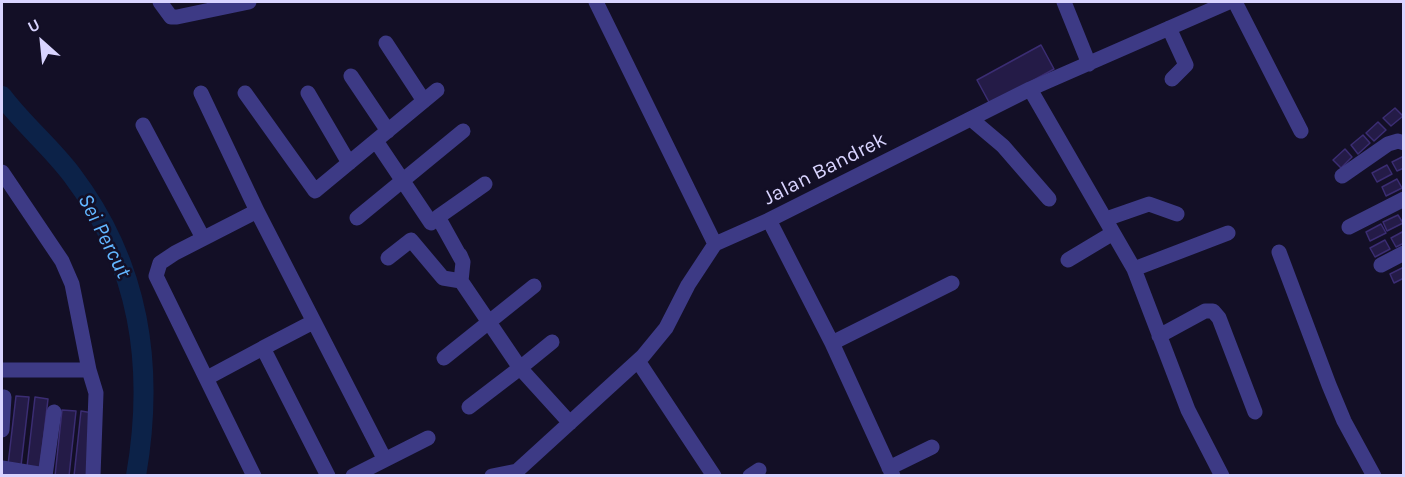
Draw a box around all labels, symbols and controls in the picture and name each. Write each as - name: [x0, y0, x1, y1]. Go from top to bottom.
- north arrow: [12, 12, 72, 72]
- text: U: [24, 15, 43, 36]
- street label: Jalan Bandrek: [759, 127, 891, 211]
- water label: Sei Percut: [72, 189, 136, 283]

